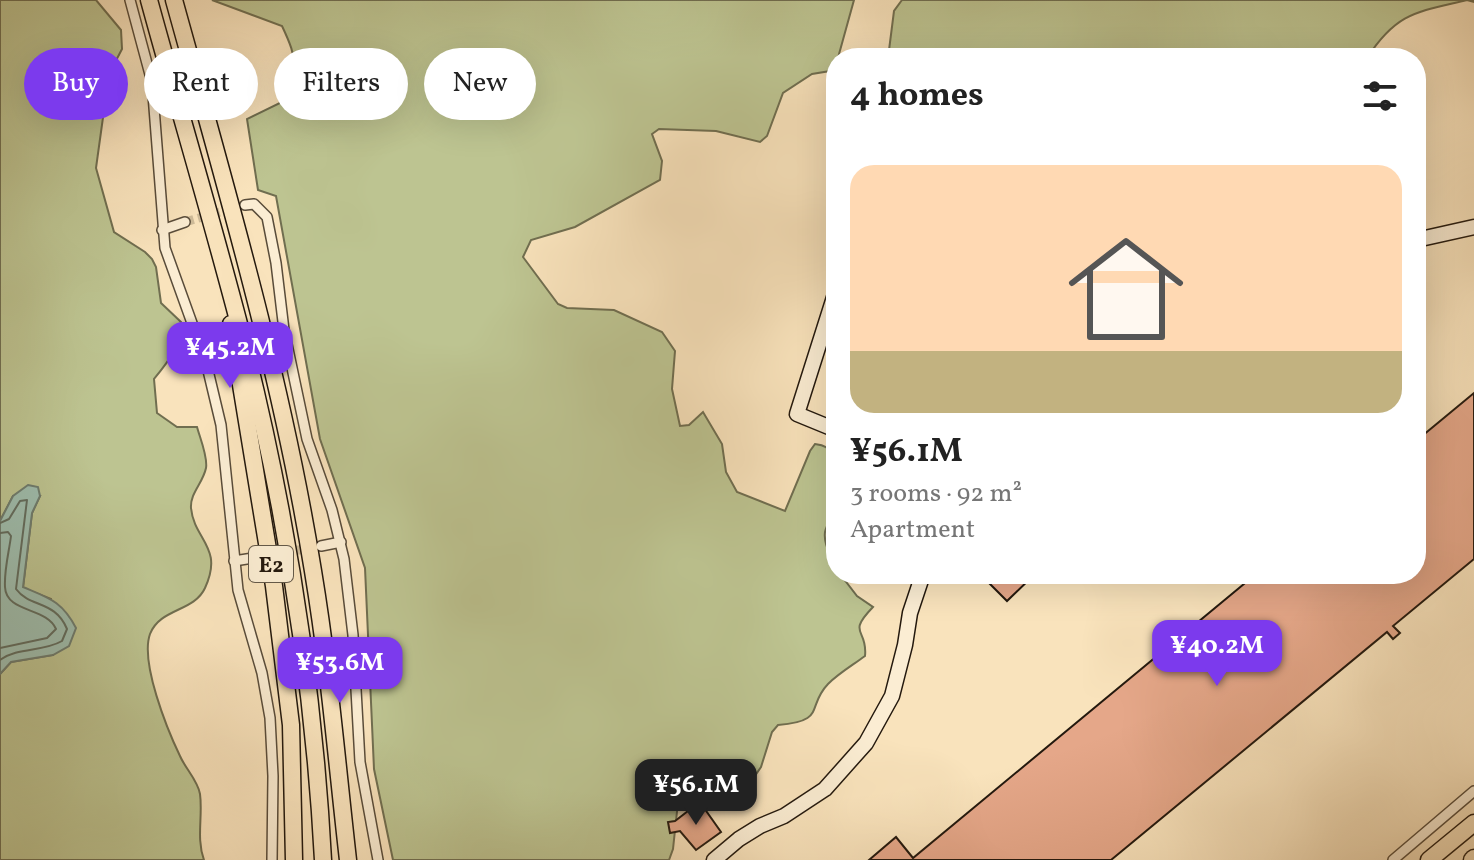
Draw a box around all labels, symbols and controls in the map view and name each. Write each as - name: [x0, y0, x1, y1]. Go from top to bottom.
- chip: Buy: [24, 48, 128, 120]
- chip: Rent: [144, 48, 258, 120]
- chip: Filters: [274, 48, 408, 120]
- chip: New: [424, 48, 536, 120]
- text: 4 homes: [850, 73, 984, 120]
- icon: filters: [1358, 74, 1402, 118]
- icon: home: [1054, 217, 1198, 361]
- pin: ¥45.2M: [165, 322, 295, 390]
- text: ¥45.2M: [185, 330, 275, 366]
- text: ¥56.1M: [850, 429, 963, 476]
- text: 3 rooms · 92 m²: [850, 476, 1022, 512]
- text: Apartment: [850, 512, 975, 548]
- road number: E2: [249, 546, 293, 582]
- pin: ¥40.2M: [1152, 620, 1282, 688]
- text: ¥40.2M: [1170, 628, 1264, 664]
- pin: ¥53.6M: [275, 637, 405, 705]
- text: ¥53.6M: [296, 645, 384, 681]
- pin: ¥56.1M: [631, 759, 761, 827]
- text: ¥56.1M: [653, 767, 739, 803]

